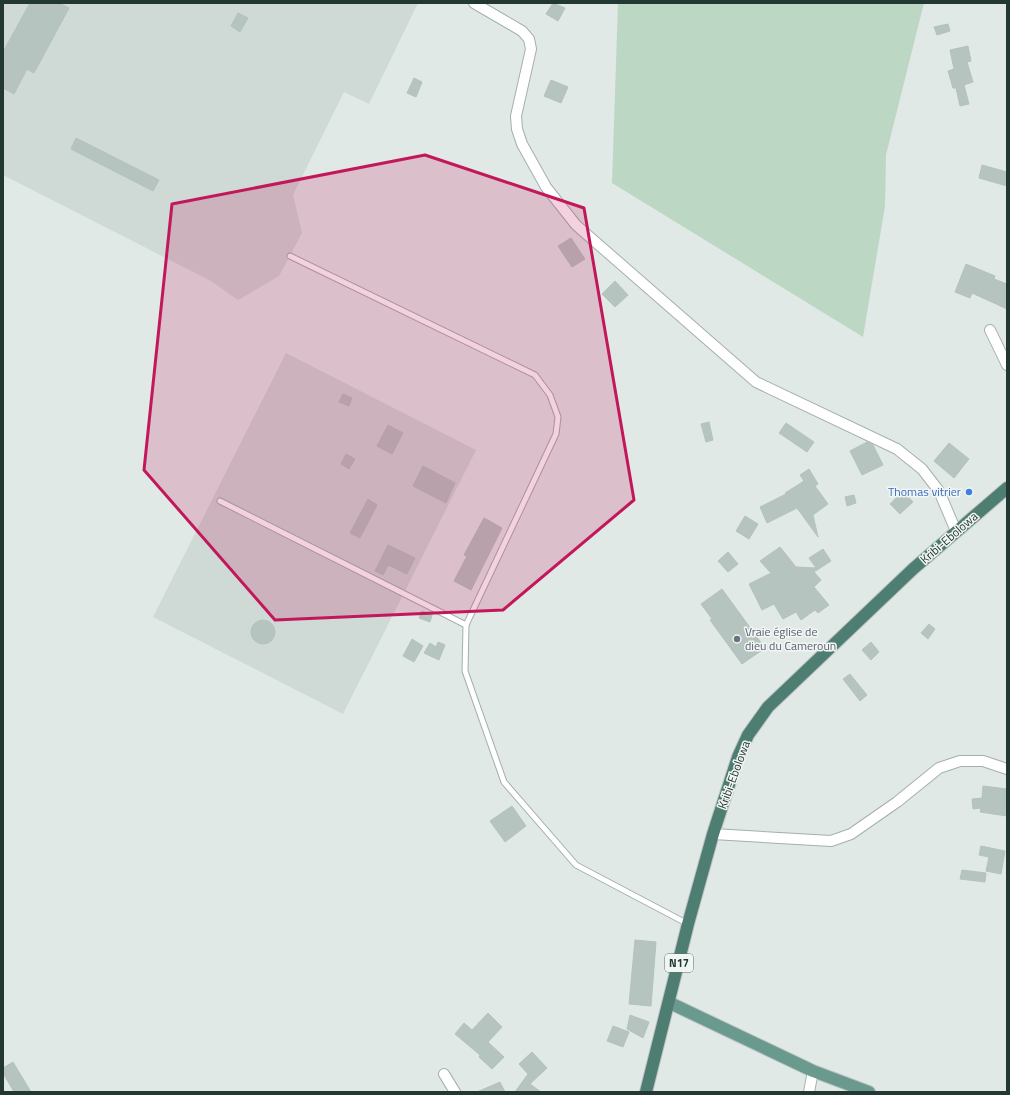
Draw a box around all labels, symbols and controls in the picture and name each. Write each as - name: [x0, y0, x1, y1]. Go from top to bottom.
- place label: Thomas vitrier: [888, 482, 961, 501]
- marker: Thomas vitrier: [964, 487, 974, 497]
- street label: Kribi-Ebolowa: [916, 507, 982, 568]
- place label: Vraie église de dieu du Cameroun: [745, 622, 836, 655]
- marker: Vraie église de dieu du Cameroun: [732, 634, 742, 644]
- street label: Kribi-Ebolowa: [712, 738, 755, 812]
- road number: N17: [665, 954, 693, 972]

